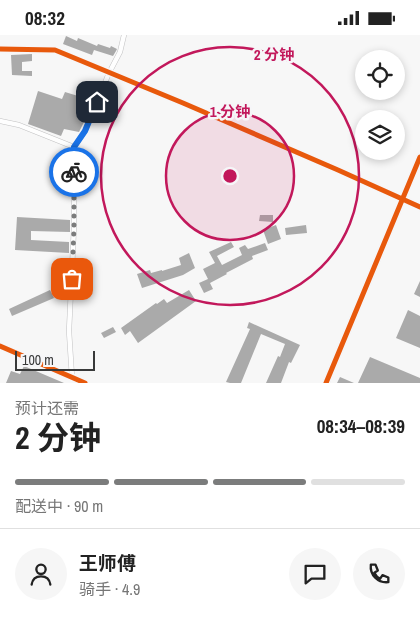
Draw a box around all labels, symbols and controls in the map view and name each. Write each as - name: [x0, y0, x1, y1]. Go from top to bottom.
- text: 08:32: [25, 5, 65, 31]
- text: 2 分钟: [254, 44, 294, 65]
- map controls: [355, 50, 405, 160]
- button: locate: [355, 50, 405, 100]
- pin: [76, 81, 118, 123]
- icon: home: [83, 88, 111, 116]
- text: 1 分钟: [210, 101, 250, 122]
- button: layers: [355, 110, 405, 160]
- courier: [49, 147, 99, 197]
- icon: bike: [60, 158, 88, 186]
- centre of rings: [221, 167, 239, 185]
- pin: [51, 258, 93, 300]
- icon: bag: [58, 265, 86, 293]
- scale bar: [15, 348, 95, 371]
- text: 100 m: [22, 351, 54, 369]
- text: 预计还需: [15, 397, 79, 419]
- text: 08:34–08:39: [317, 413, 405, 439]
- text: 2 分钟: [15, 416, 101, 459]
- text: 配送中 · 90 m: [15, 495, 103, 517]
- button: person: [15, 548, 67, 600]
- button: chat: [289, 548, 341, 600]
- button: phone: [353, 548, 405, 600]
- text: 王师傅: [79, 550, 136, 576]
- text: 骑手 · 4.9: [79, 578, 140, 600]

